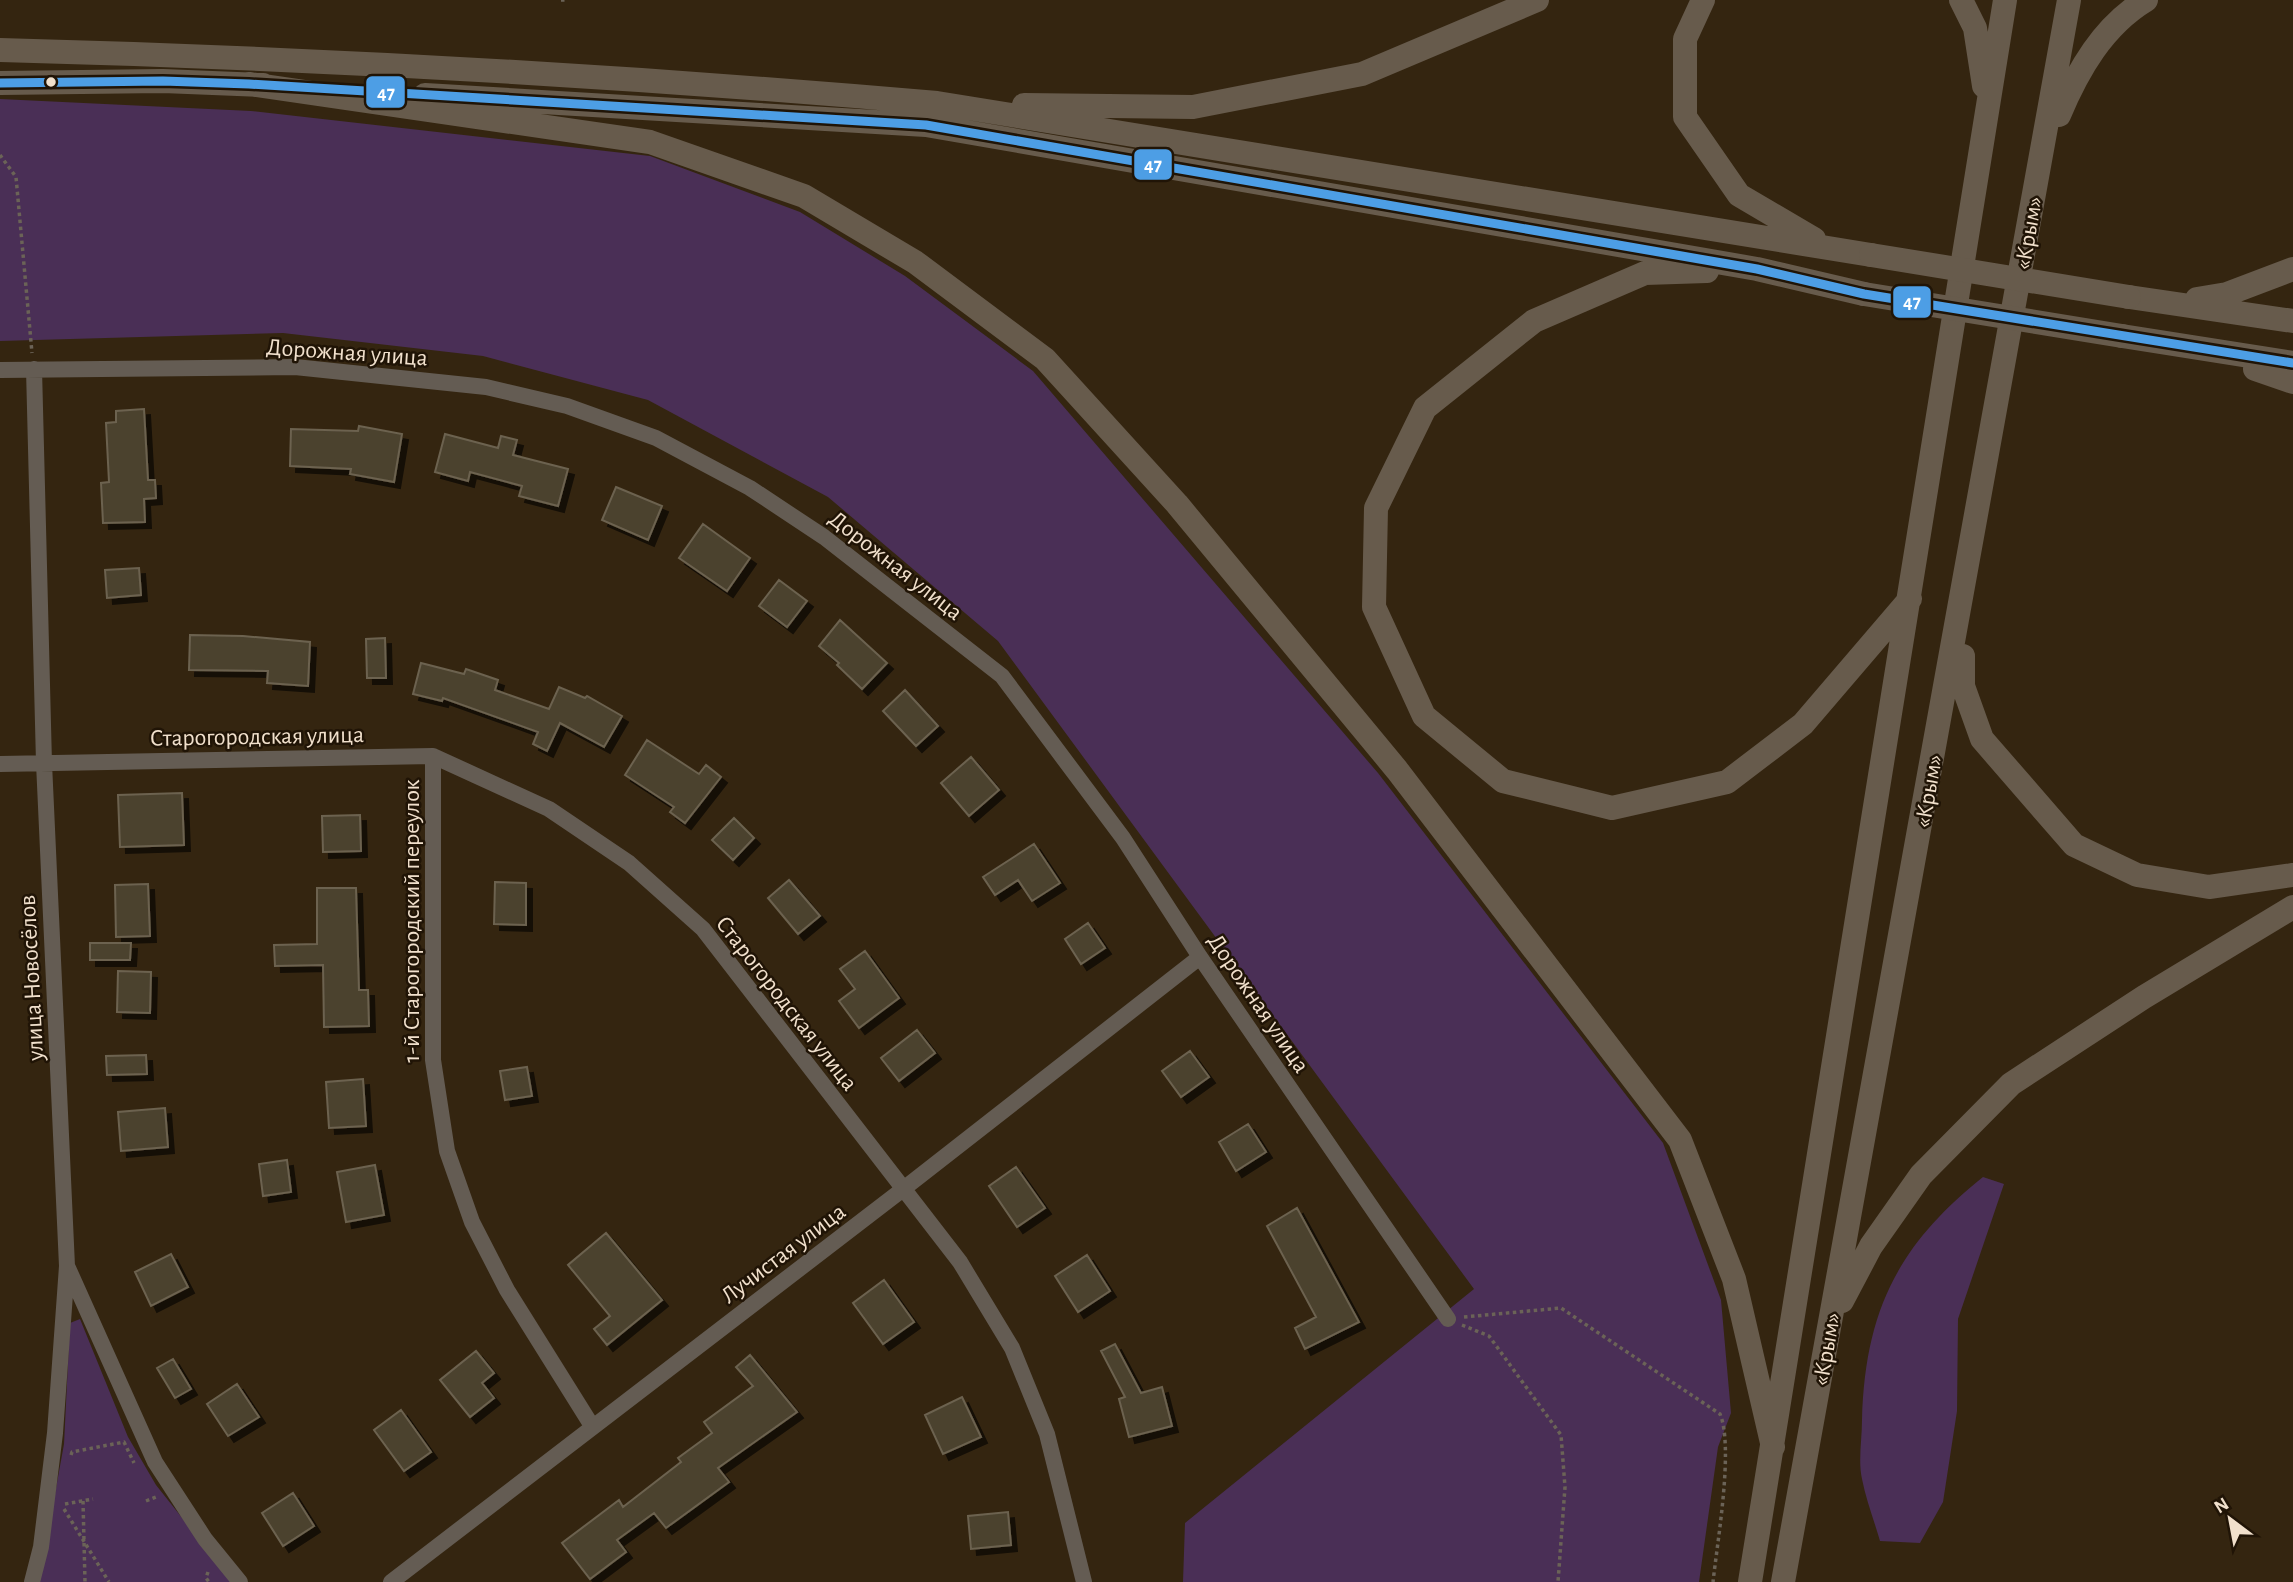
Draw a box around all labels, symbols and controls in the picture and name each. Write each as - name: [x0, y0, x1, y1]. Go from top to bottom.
- unlabelled marker: [44, 75, 58, 89]
- line badge: 47: [365, 75, 406, 109]
- text: 47: [377, 84, 395, 103]
- line badge: 47: [1133, 148, 1173, 181]
- text: 47: [1144, 156, 1162, 175]
- street label: «Крым»: [2011, 195, 2047, 272]
- line badge: 47: [1892, 285, 1932, 319]
- text: 47: [1903, 293, 1921, 312]
- street label: Дорожная улица: [265, 335, 429, 371]
- street label: Дорожная улица: [824, 506, 967, 625]
- street label: Старогородская улица: [150, 723, 364, 751]
- street label: «Крым»: [1911, 753, 1947, 830]
- street label: 1-й Старогородский переулок: [400, 779, 424, 1063]
- street label: улица Новосёлов: [16, 894, 48, 1063]
- street label: Старогородская улица: [711, 912, 862, 1095]
- street label: Дорожная улица: [1203, 930, 1313, 1077]
- street label: Лучистая улица: [717, 1199, 850, 1308]
- street label: «Крым»: [1809, 1311, 1845, 1388]
- north arrow: [2195, 1484, 2265, 1554]
- text: N: [2211, 1494, 2232, 1517]

